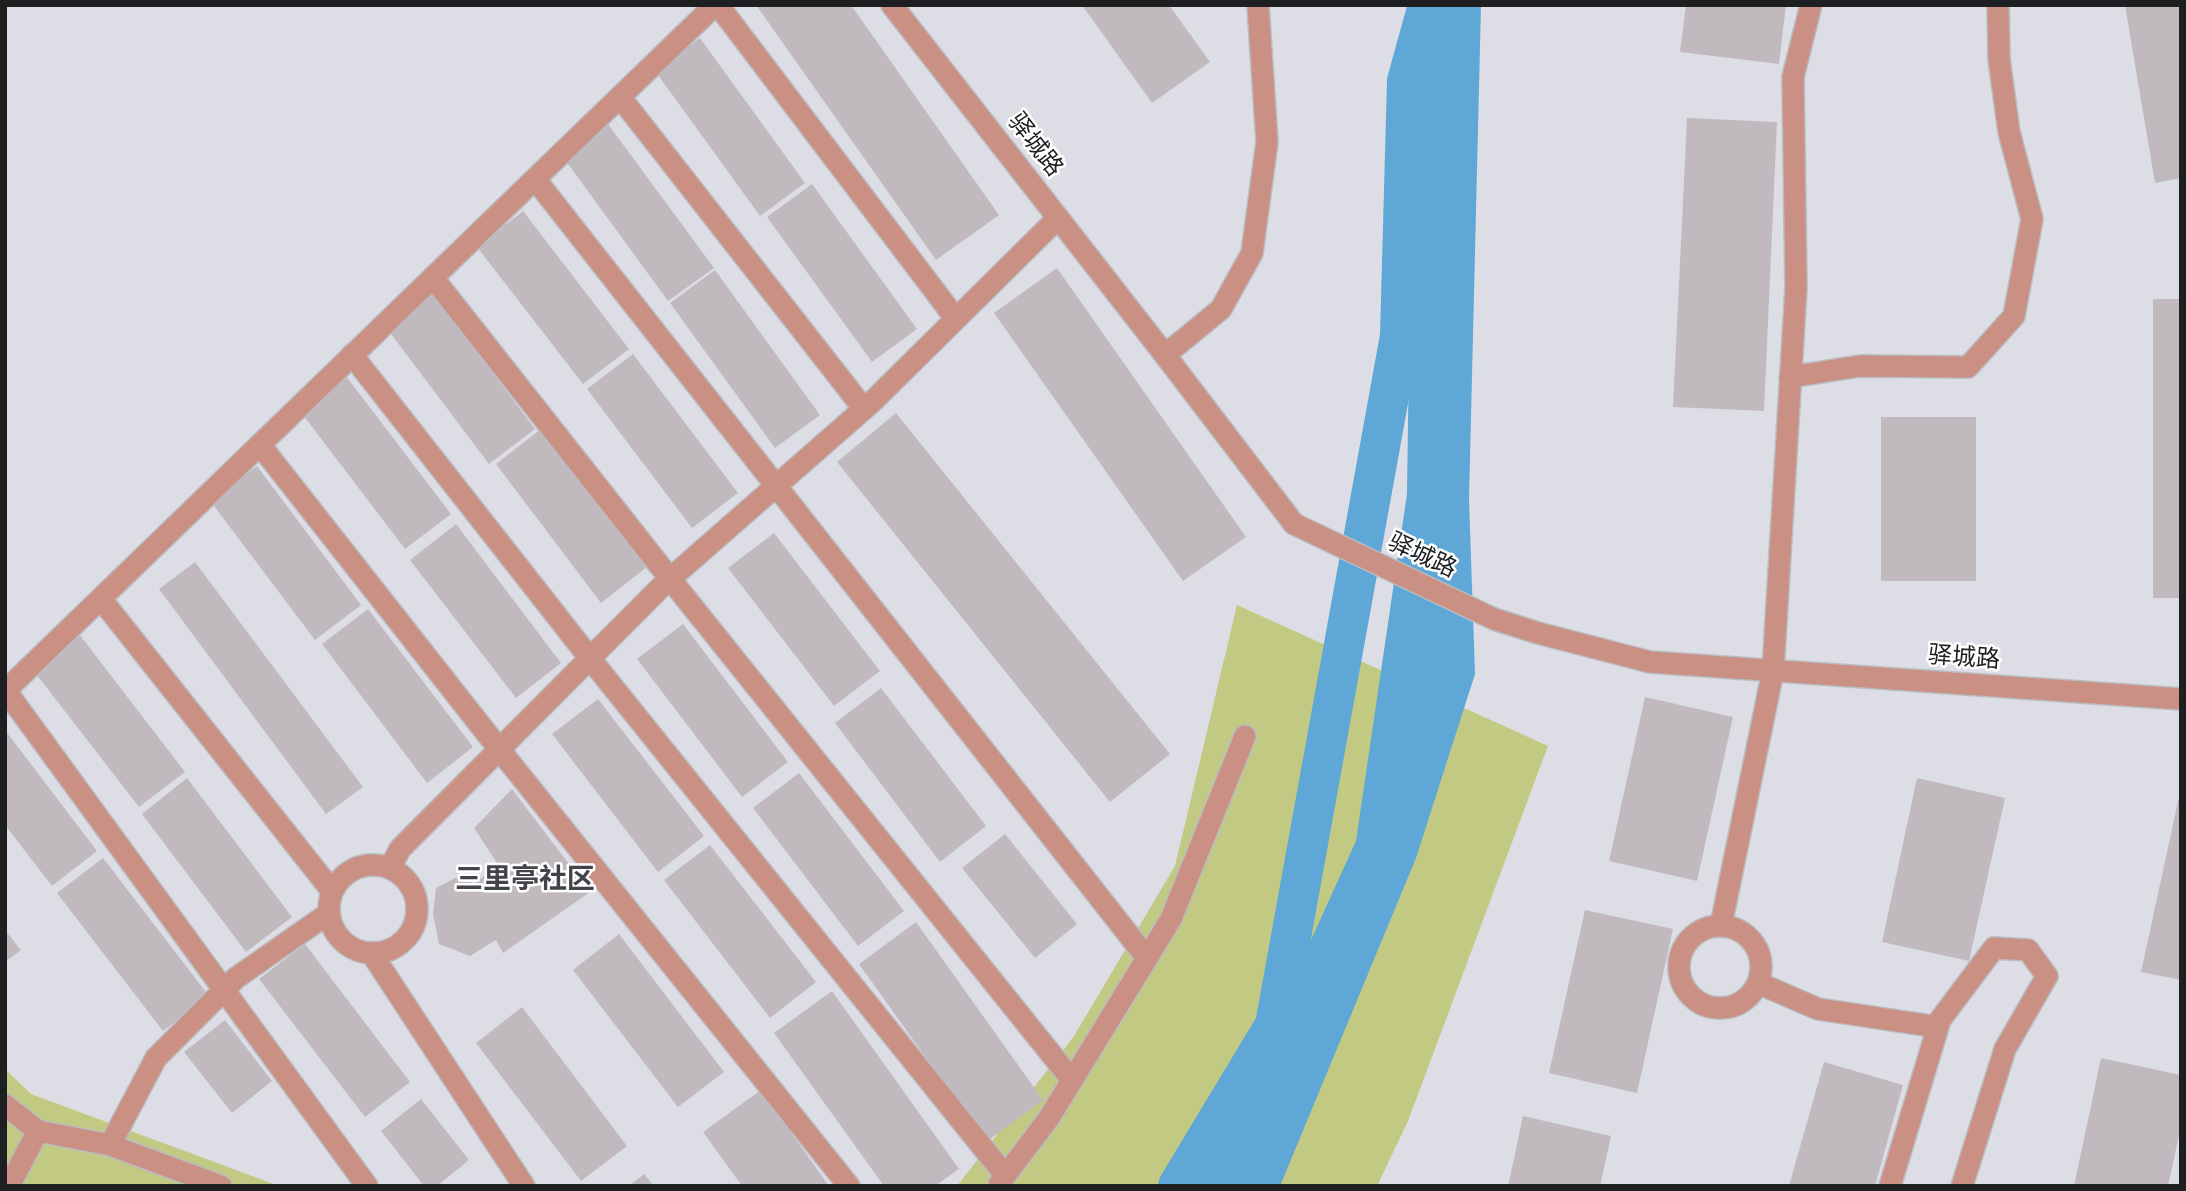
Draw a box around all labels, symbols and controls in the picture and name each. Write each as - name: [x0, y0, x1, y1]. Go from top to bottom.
- street label: 驿城路: [1001, 108, 1069, 182]
- street label: 驿城路: [1383, 528, 1461, 584]
- street label: 驿城路: [1927, 641, 2001, 675]
- district label: 三里亭社区: [455, 863, 595, 897]

